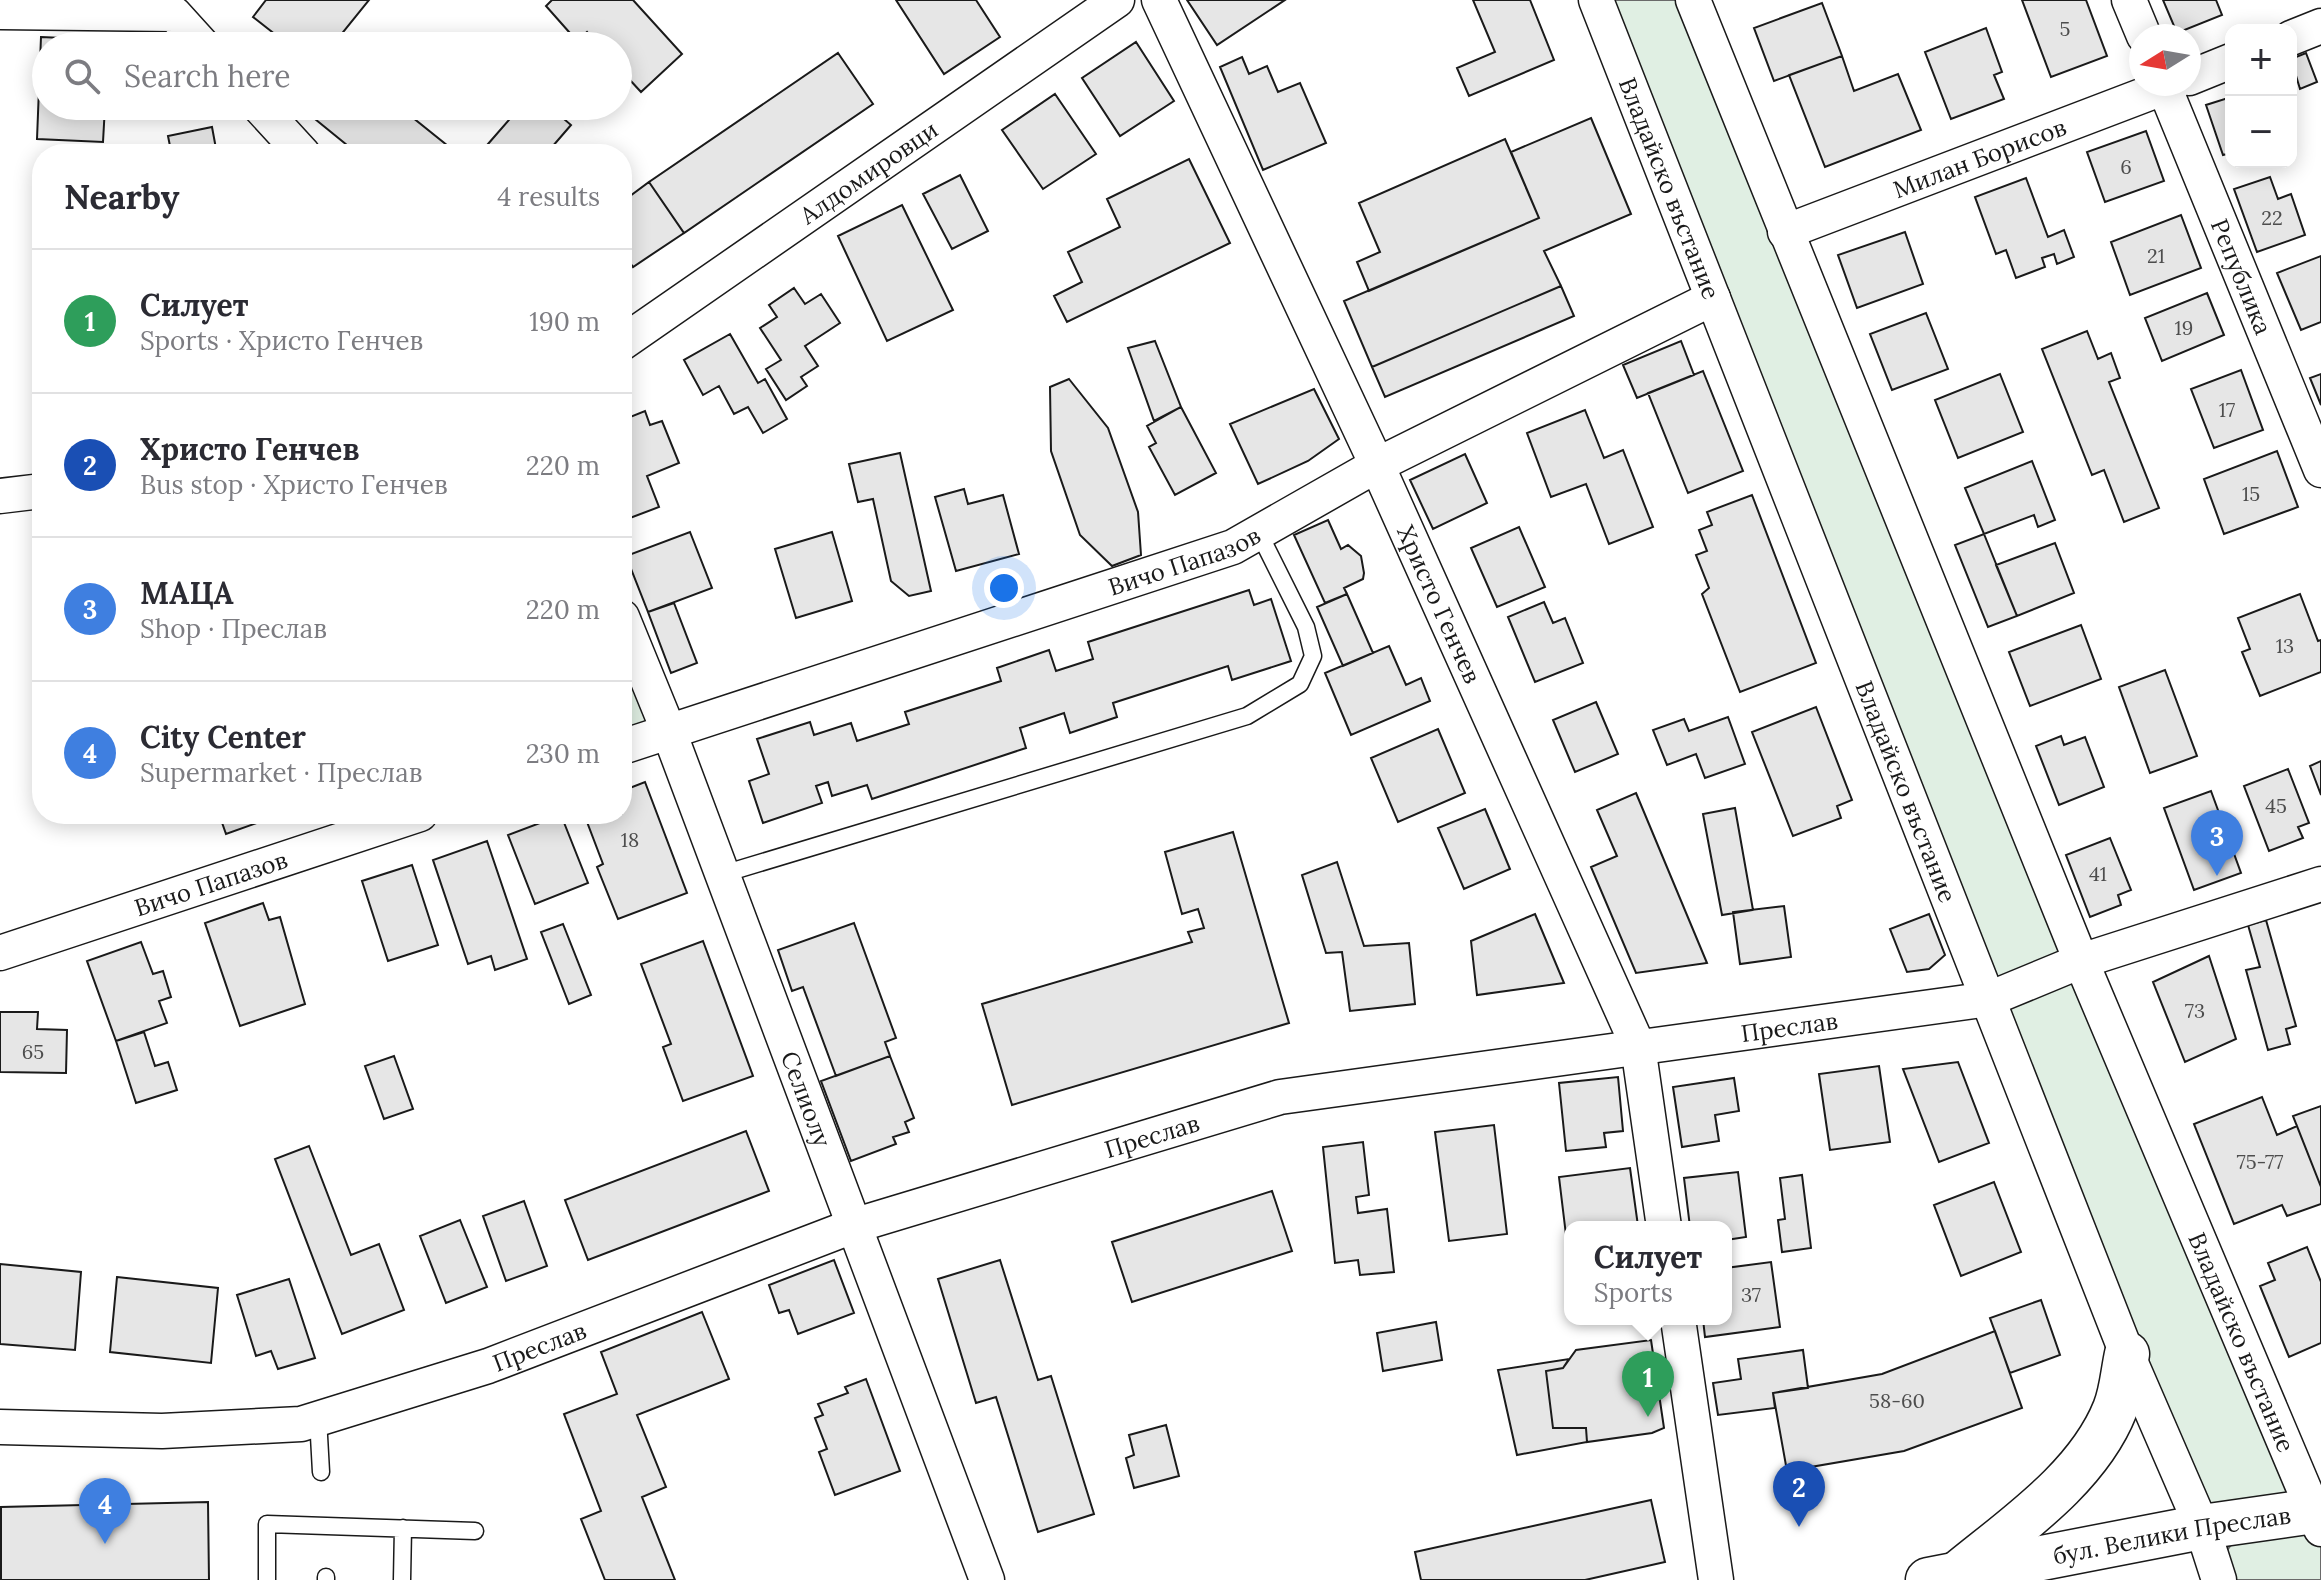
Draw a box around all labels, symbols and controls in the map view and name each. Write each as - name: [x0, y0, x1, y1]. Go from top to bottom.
- house number: 5: [2060, 16, 2070, 41]
- north arrow: [2129, 24, 2201, 96]
- map controls: [2225, 24, 2297, 168]
- button: +: [2225, 24, 2297, 96]
- search box: [32, 32, 632, 120]
- icon: search: [60, 54, 104, 98]
- text: Search here: [124, 57, 291, 95]
- street label: Владайско въстание: [1612, 73, 1727, 303]
- button: −: [2225, 96, 2297, 168]
- street label: Милан Борисов: [1889, 111, 2070, 205]
- street label: Алдомировци: [793, 114, 944, 231]
- house number: 6: [2120, 154, 2132, 179]
- text: Nearby: [64, 175, 180, 218]
- text: 4 results: [497, 180, 600, 213]
- house number: 22: [2261, 205, 2283, 230]
- street label: Република: [2204, 214, 2279, 339]
- house number: 21: [2147, 243, 2165, 268]
- text: Силует: [140, 286, 248, 324]
- text: 1: [85, 305, 95, 338]
- text: 190 m: [529, 305, 600, 338]
- house number: 19: [2175, 315, 2193, 340]
- text: Sports · Христо Генчев: [140, 324, 423, 357]
- house number: 17: [2219, 397, 2235, 422]
- text: Христо Генчев: [140, 430, 360, 468]
- text: 2: [83, 449, 97, 482]
- text: 220 m: [526, 449, 600, 482]
- text: Bus stop · Христо Генчев: [140, 468, 448, 501]
- house number: 15: [2242, 481, 2260, 506]
- street label: Вичо Папазов: [1104, 519, 1266, 602]
- street label: Христо Генчев: [1390, 520, 1488, 688]
- your location: [984, 568, 1024, 608]
- text: МАЦА: [140, 574, 234, 612]
- text: 3: [83, 593, 97, 626]
- text: 220 m: [526, 593, 600, 626]
- text: Shop · Преслав: [140, 612, 327, 645]
- house number: 13: [2276, 633, 2294, 658]
- street label: Владайско въстание: [1849, 676, 1964, 907]
- text: City Center: [140, 718, 306, 756]
- text: 4: [83, 737, 97, 770]
- text: 230 m: [526, 737, 600, 770]
- text: Supermarket · Преслав: [140, 756, 422, 789]
- house number: 45: [2265, 793, 2287, 818]
- pin: 3: [2191, 810, 2243, 876]
- house number: 18: [621, 827, 639, 852]
- street label: Вичо Папазов: [130, 844, 291, 923]
- house number: 41: [2089, 861, 2107, 886]
- house number: 73: [2185, 998, 2205, 1023]
- street label: Преслав: [1739, 1005, 1840, 1049]
- house number: 65: [22, 1039, 44, 1064]
- street label: Селиолу: [775, 1047, 839, 1151]
- street label: Преслав: [1101, 1107, 1203, 1165]
- house number: 75-77: [2236, 1149, 2284, 1174]
- popup: [1564, 1221, 1732, 1325]
- street label: Владайско въстание: [2182, 1227, 2302, 1457]
- text: Силует: [1594, 1238, 1702, 1276]
- text: Sports: [1594, 1276, 1673, 1309]
- house number: 37: [1741, 1282, 1761, 1307]
- street label: Преслав: [488, 1314, 590, 1378]
- pin: 1: [1622, 1351, 1674, 1417]
- house number: 58-60: [1869, 1388, 1925, 1413]
- pin: 2: [1773, 1461, 1825, 1527]
- pin: 4: [79, 1478, 131, 1544]
- street label: бул. Велики Преслав: [2050, 1499, 2293, 1571]

